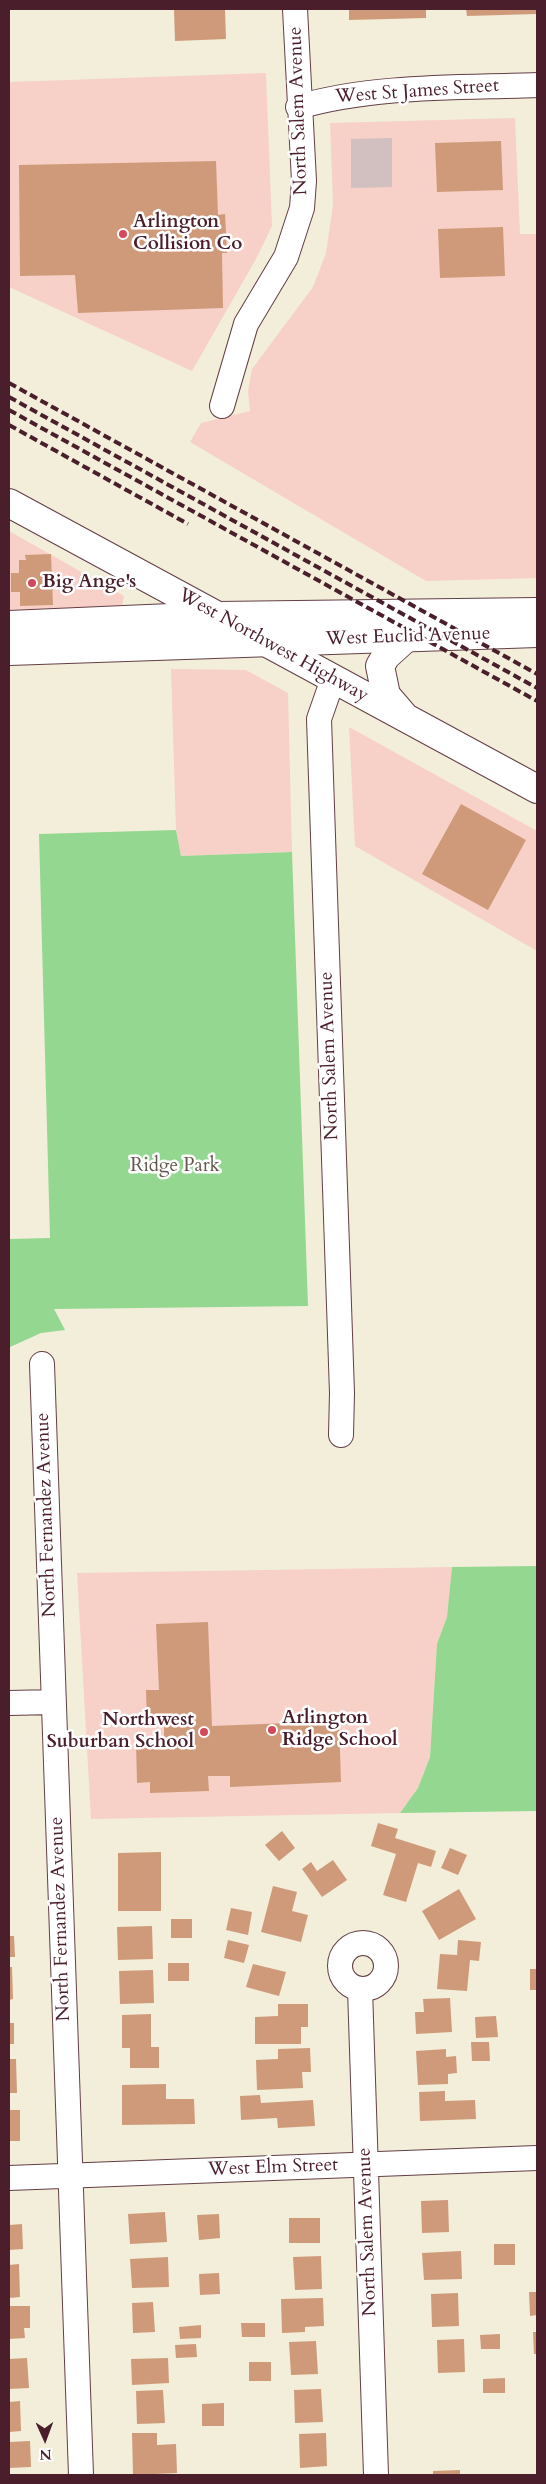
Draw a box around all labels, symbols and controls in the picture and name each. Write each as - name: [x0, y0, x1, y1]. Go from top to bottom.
- street label: North Salem Avenue: [285, 26, 313, 196]
- street label: West St James Street: [334, 75, 500, 109]
- place label: Arlington Collision Co: [133, 212, 242, 256]
- marker: Arlington Collision Co: [117, 228, 129, 240]
- place label: Big Ange's: [42, 572, 136, 594]
- marker: Big Ange's: [26, 577, 38, 589]
- street label: West Northwest Highway: [174, 584, 372, 708]
- street label: West Euclid Avenue: [325, 623, 491, 651]
- street label: North Salem Avenue: [316, 971, 344, 1141]
- park label: Ridge Park: [130, 1156, 220, 1178]
- street label: North Fernandez Avenue: [32, 1412, 62, 1618]
- place label: Arlington Ridge School: [282, 1708, 398, 1752]
- place label: Northwest Suburban School: [47, 1710, 194, 1754]
- marker: Arlington Ridge School: [266, 1724, 278, 1736]
- marker: Northwest Suburban School: [198, 1726, 210, 1738]
- street label: North Fernandez Avenue: [46, 1816, 76, 2022]
- street label: North Salem Avenue: [354, 2147, 382, 2317]
- street label: West Elm Street: [207, 2154, 339, 2182]
- north arrow: [20, 2414, 70, 2464]
- text: N: [39, 2445, 52, 2464]

